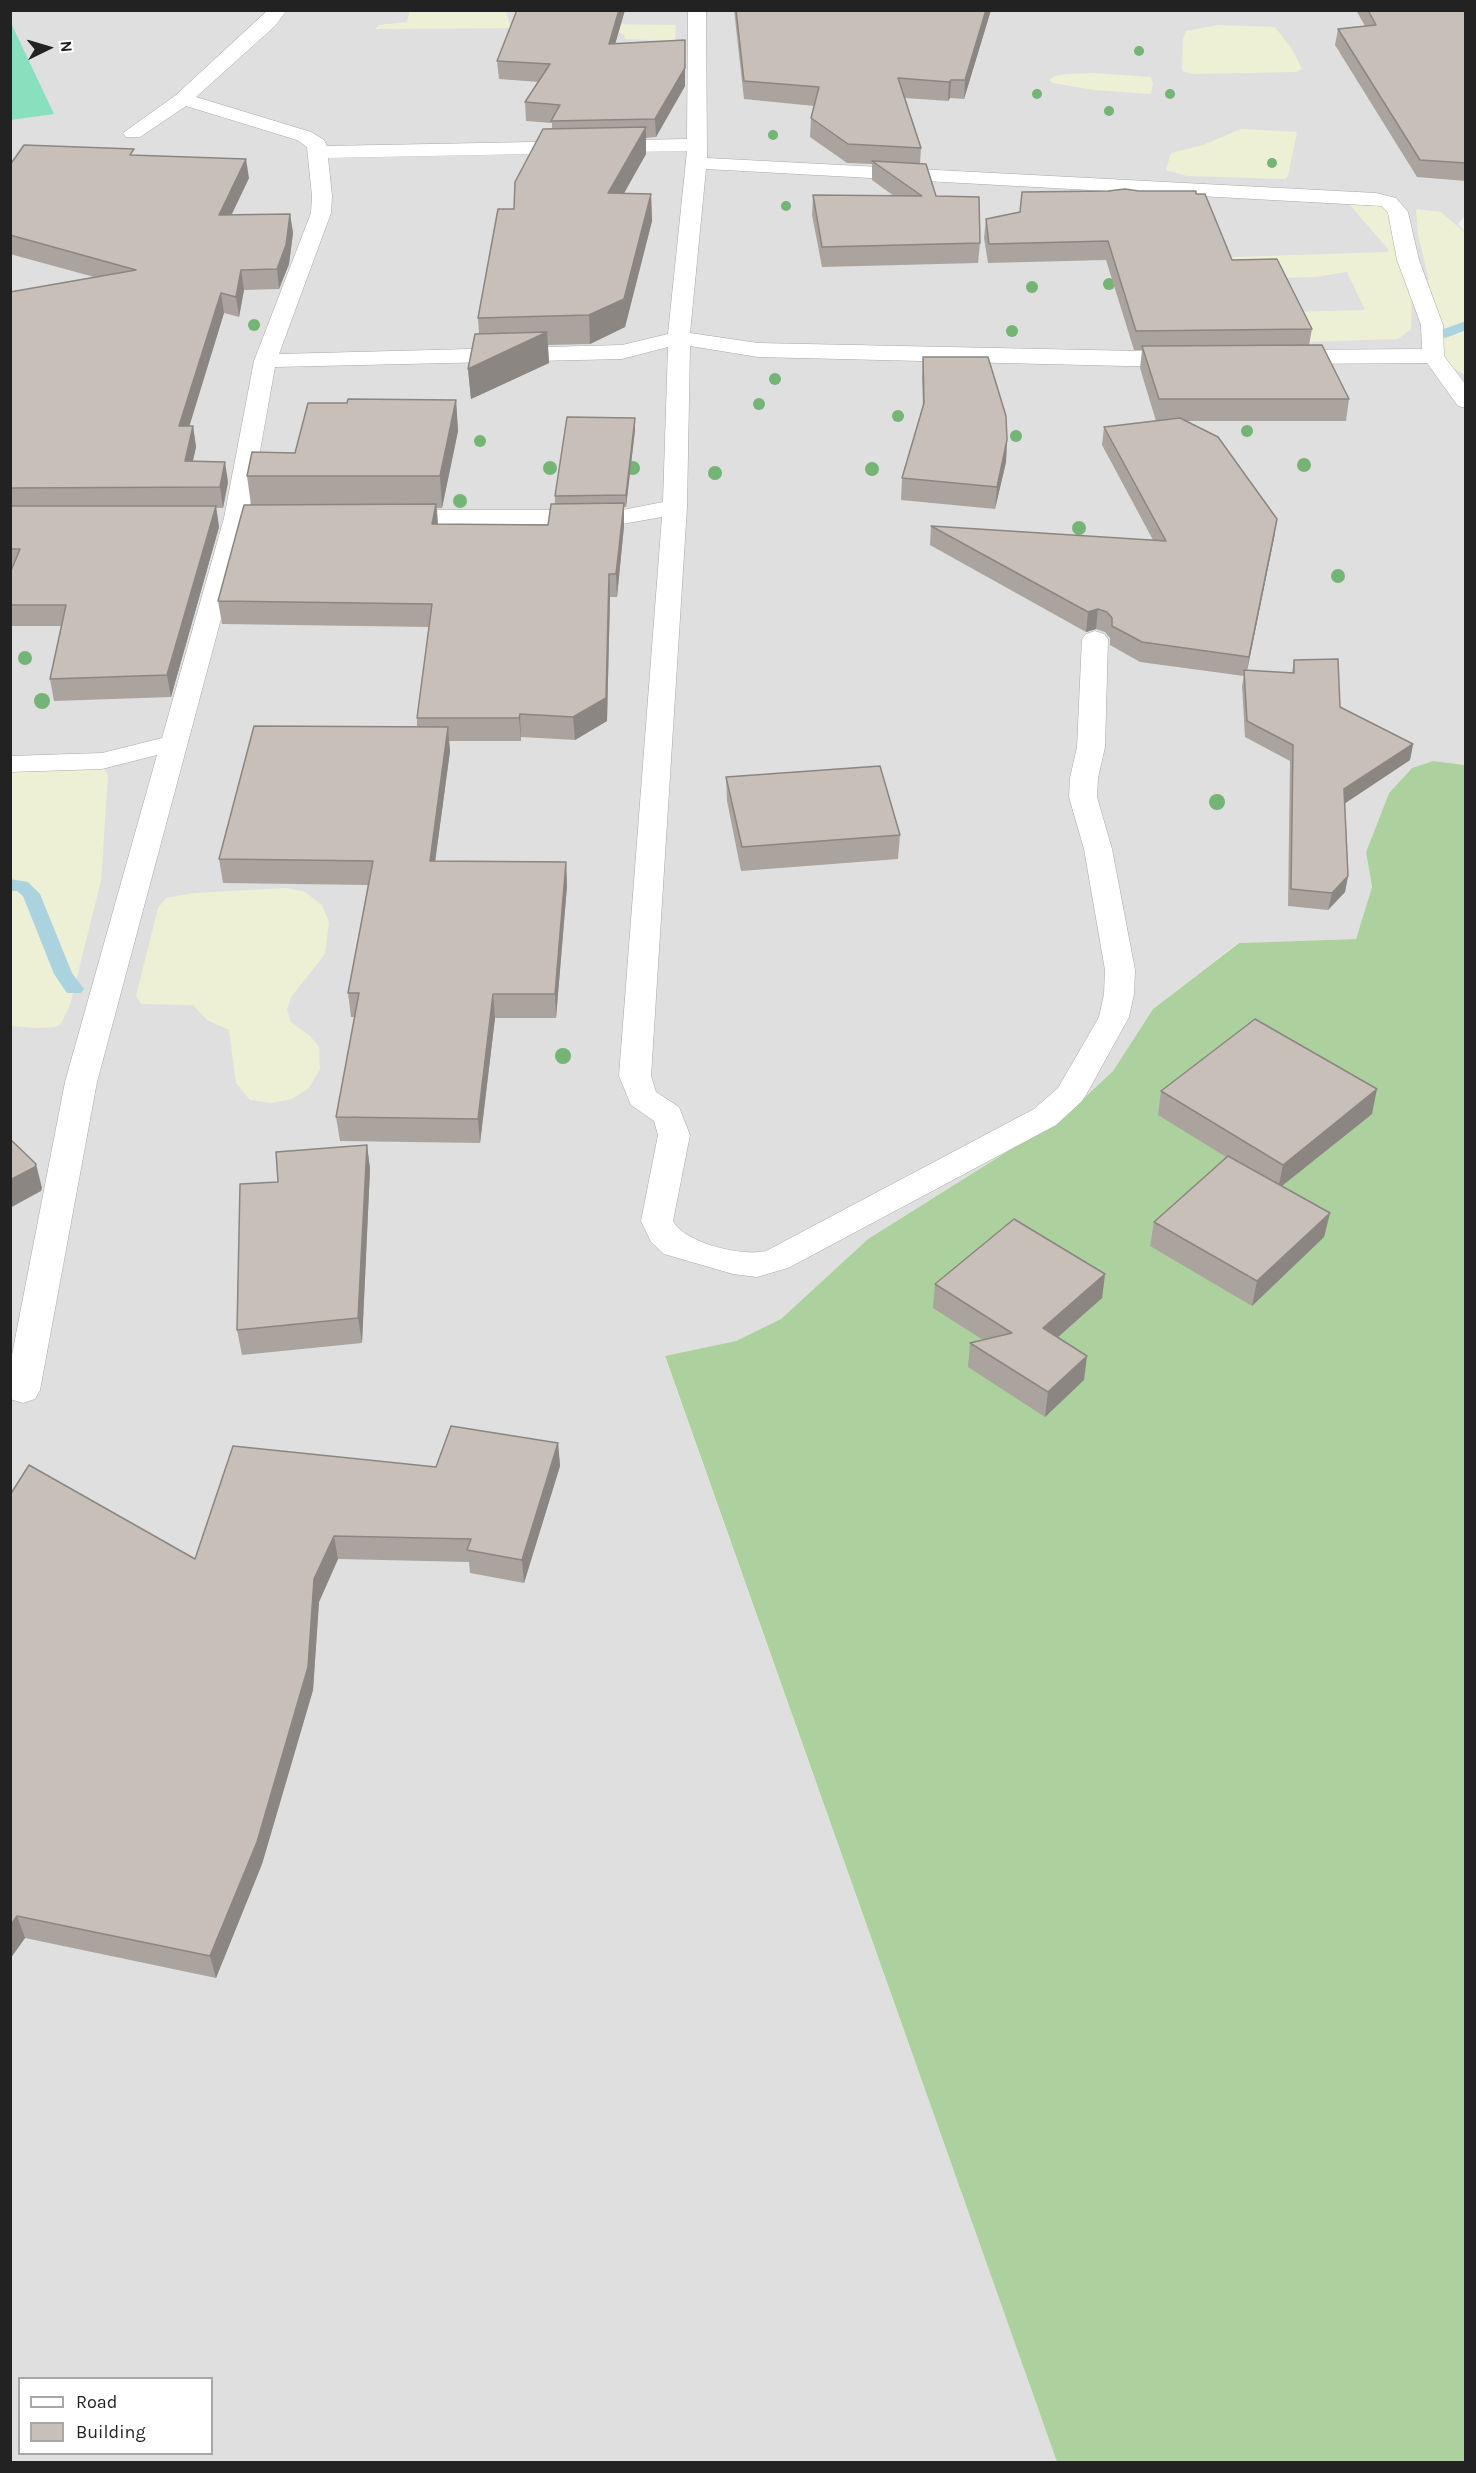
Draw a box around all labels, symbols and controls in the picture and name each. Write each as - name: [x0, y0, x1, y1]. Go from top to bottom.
- north arrow: [18, 18, 78, 78]
- text: N: [56, 40, 76, 53]
- legend: [18, 2377, 213, 2455]
- text: Road: [76, 2391, 117, 2413]
- text: Building: [76, 2421, 146, 2443]

